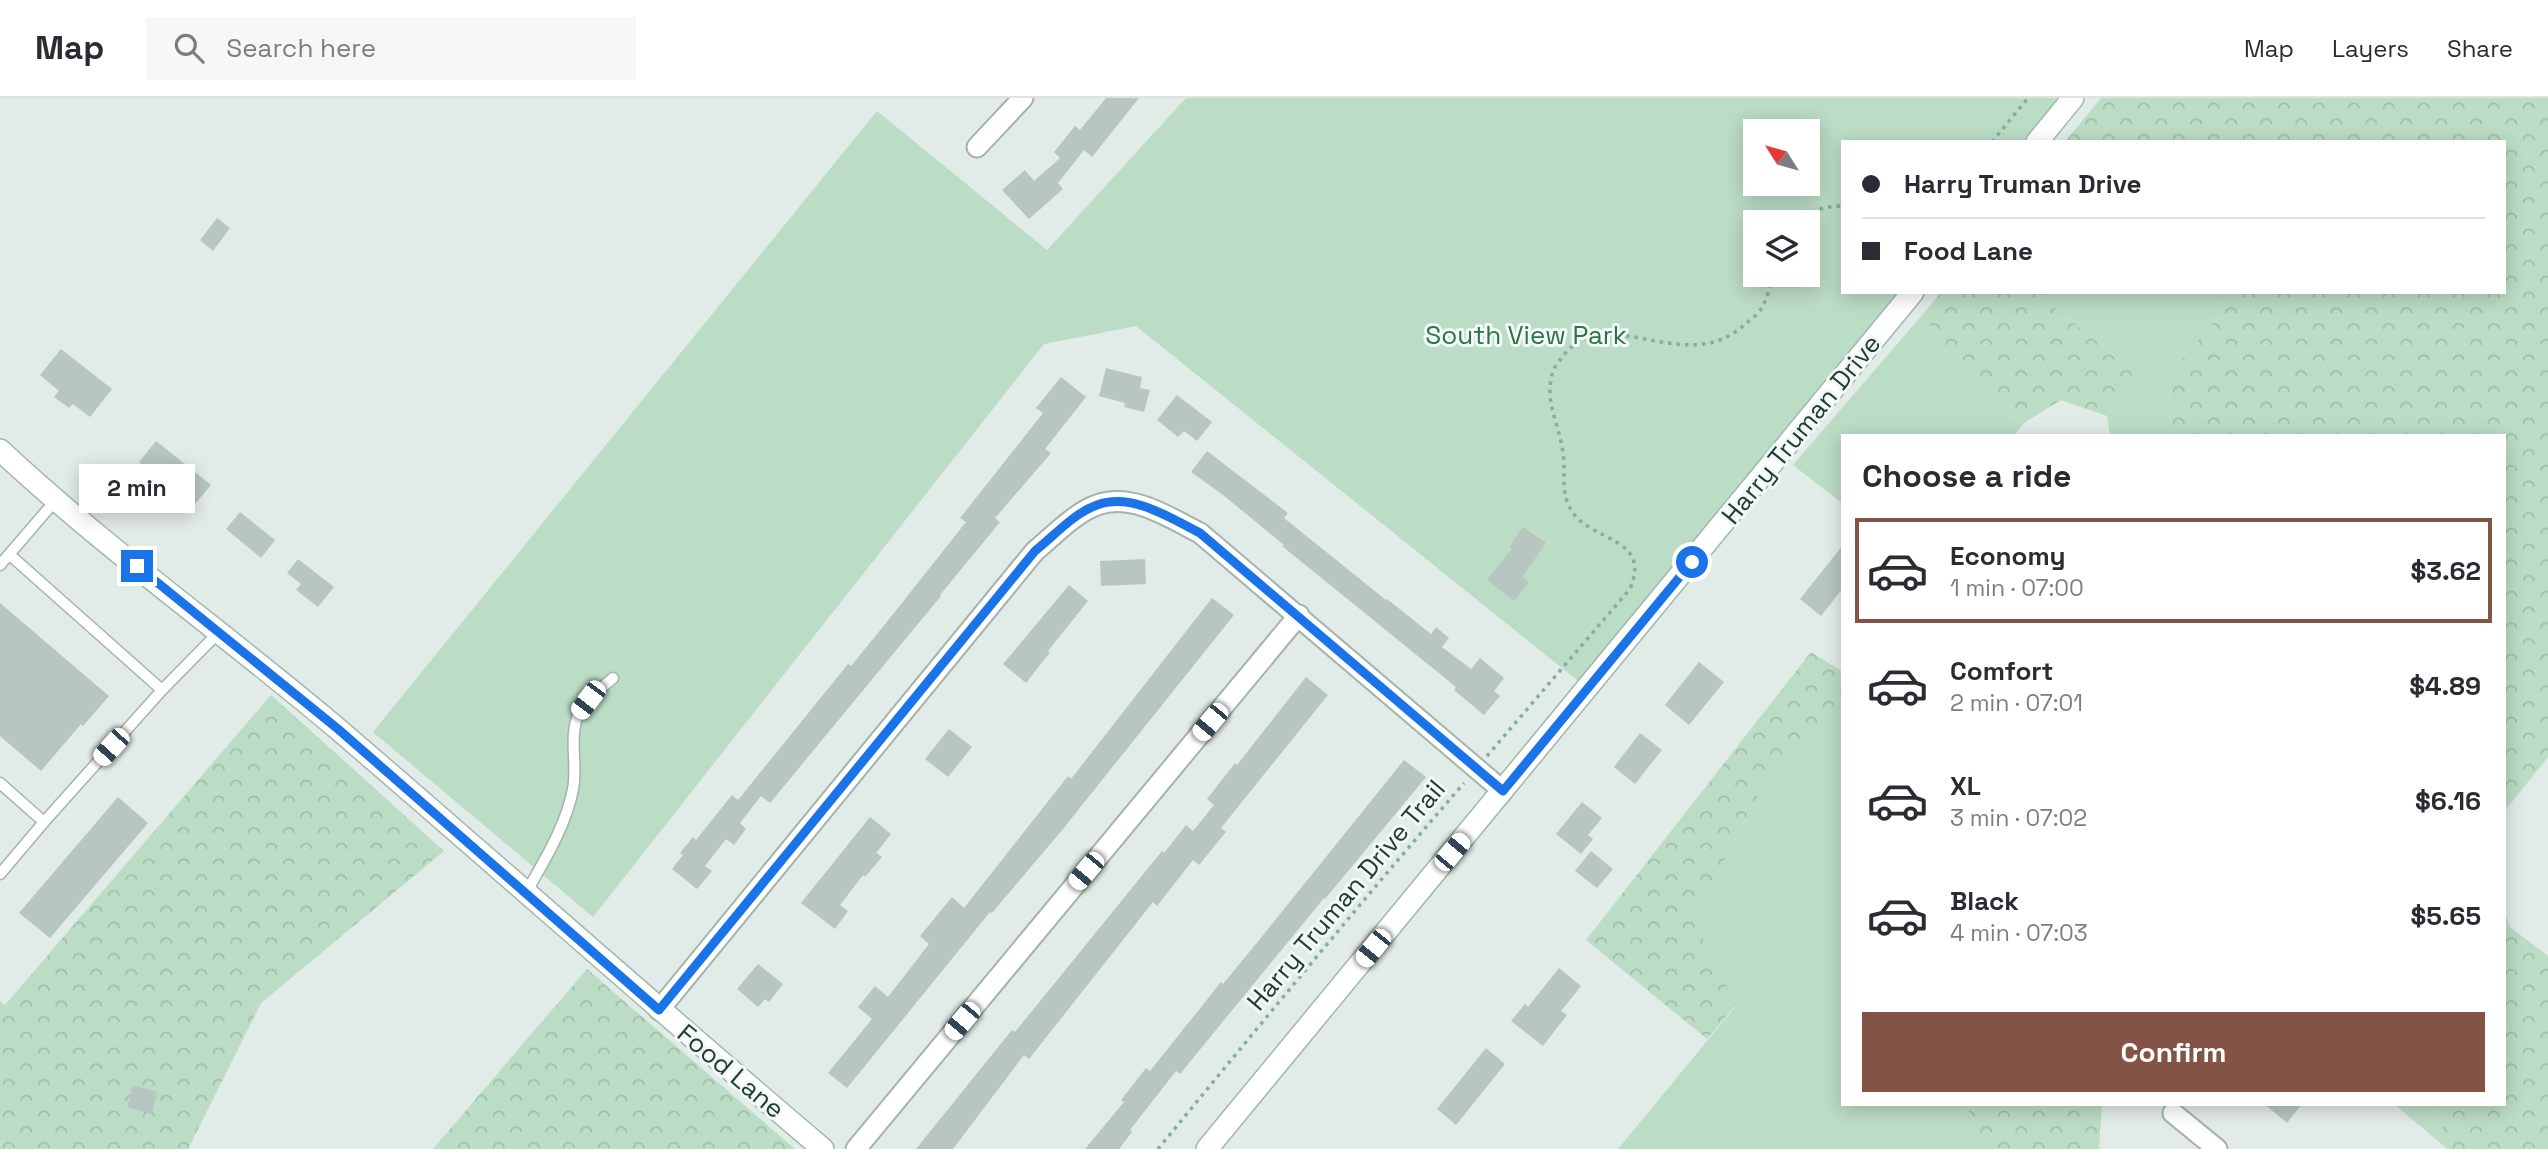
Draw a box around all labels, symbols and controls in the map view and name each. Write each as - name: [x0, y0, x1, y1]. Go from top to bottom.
- search box: [146, 17, 636, 80]
- text: Map: [35, 27, 104, 69]
- icon: search: [170, 29, 208, 67]
- text: Search here: [226, 31, 376, 65]
- text: Map: [2244, 33, 2294, 64]
- text: Layers: [2332, 33, 2409, 64]
- text: Share: [2447, 33, 2513, 64]
- north arrow: [1743, 119, 1820, 196]
- map controls: [1743, 119, 1820, 287]
- text: Harry Truman Drive: [1904, 167, 2142, 201]
- button: layers: [1743, 210, 1820, 287]
- text: Food Lane: [1904, 234, 2033, 268]
- park label: South View Park: [1425, 318, 1627, 352]
- street label: Harry Truman Drive: [1714, 327, 1888, 531]
- text: Choose a ride: [1862, 456, 2072, 496]
- callout: 2 min: [79, 464, 195, 514]
- text: 2 min: [107, 473, 167, 503]
- icon: car: [1866, 539, 1929, 602]
- text: Economy: [1950, 539, 2066, 573]
- route start: [1676, 546, 1708, 578]
- route end: [121, 550, 153, 582]
- text: $3.62: [2411, 554, 2481, 588]
- text: 1 min · 07:00: [1950, 573, 2084, 603]
- icon: car: [1866, 654, 1929, 717]
- text: Comfort: [1950, 654, 2053, 688]
- text: $4.89: [2409, 669, 2481, 703]
- car: [567, 677, 610, 723]
- text: 2 min · 07:01: [1950, 688, 2083, 718]
- car: [1189, 699, 1232, 745]
- car: [90, 724, 133, 770]
- icon: car: [1866, 769, 1929, 832]
- text: XL: [1950, 769, 1981, 803]
- street label: Harry Truman Drive Trail: [1239, 773, 1453, 1017]
- text: $6.16: [2415, 784, 2481, 818]
- text: 3 min · 07:02: [1950, 803, 2087, 833]
- car: [1431, 829, 1474, 875]
- car: [1065, 848, 1108, 894]
- icon: car: [1866, 884, 1929, 947]
- text: Black: [1950, 884, 2019, 918]
- text: $5.65: [2410, 899, 2481, 933]
- text: 4 min · 07:03: [1950, 918, 2088, 948]
- car: [1352, 925, 1395, 971]
- car: [941, 998, 984, 1044]
- button: Confirm: [1862, 1012, 2485, 1092]
- street label: Food Lane: [670, 1016, 792, 1126]

